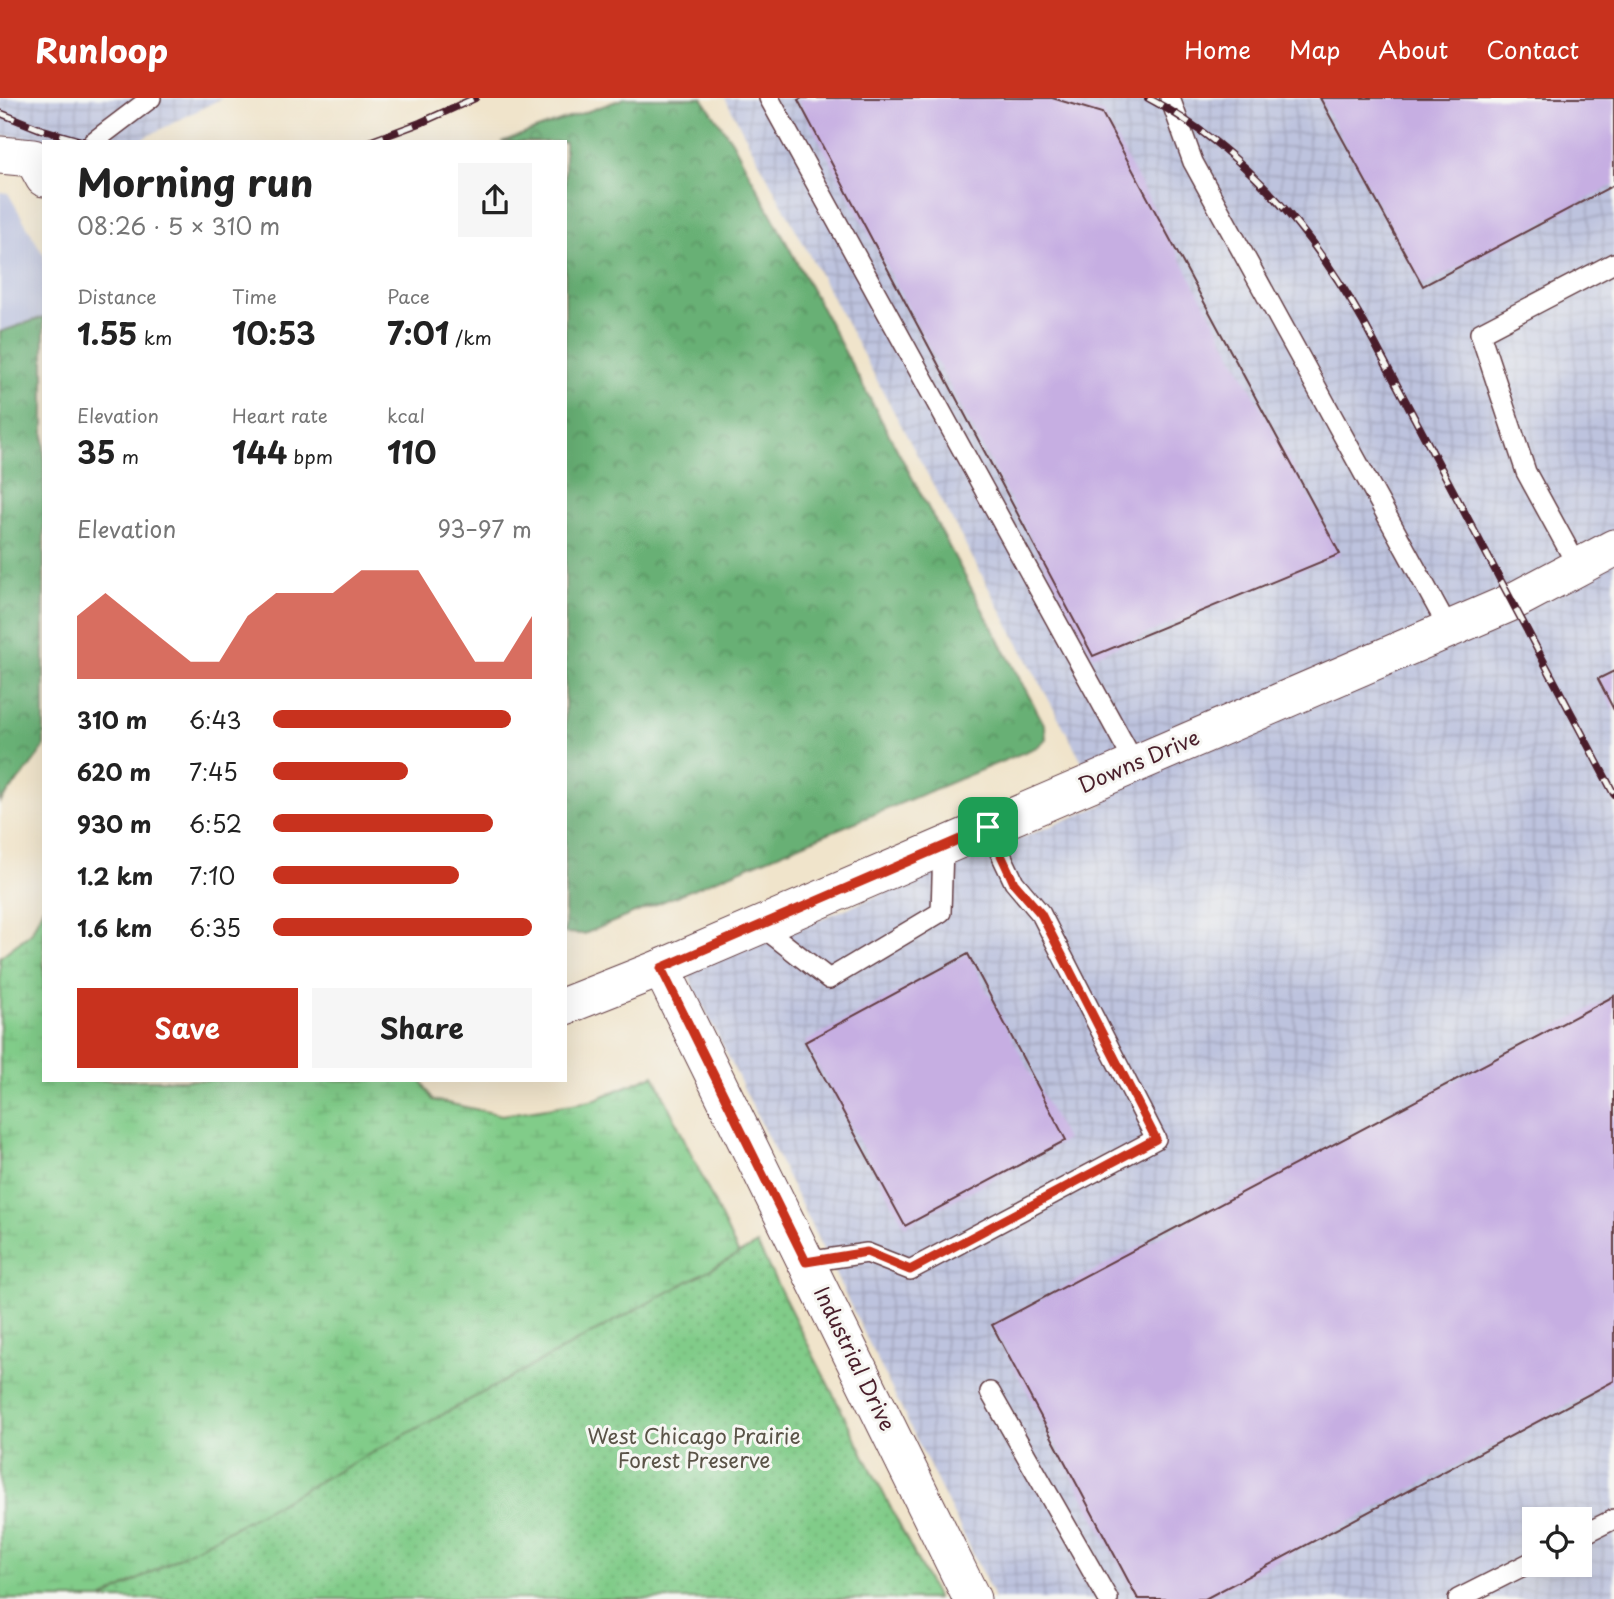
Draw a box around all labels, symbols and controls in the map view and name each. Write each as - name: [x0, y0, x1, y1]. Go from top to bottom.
- text: Runloop: [35, 24, 168, 74]
- text: Home: [1184, 31, 1251, 67]
- text: Map: [1289, 31, 1340, 67]
- text: About: [1378, 31, 1448, 67]
- text: Contact: [1486, 31, 1579, 67]
- text: Morning run: [77, 153, 313, 210]
- button: share: [458, 163, 532, 237]
- text: 08:26 · 5 × 310 m: [77, 208, 280, 243]
- text: Distance: [77, 282, 157, 310]
- text: Time: [232, 282, 277, 310]
- text: Pace: [387, 282, 430, 310]
- text: 1.55: [77, 310, 137, 355]
- text: 10:53: [232, 310, 316, 355]
- text: 7:01: [387, 310, 449, 355]
- text: km: [137, 323, 172, 351]
- text: /km: [449, 323, 492, 351]
- text: Elevation: [77, 401, 159, 429]
- text: Heart rate: [232, 401, 328, 429]
- text: kcal: [387, 401, 425, 429]
- text: 35: [77, 429, 116, 474]
- text: 144: [232, 429, 287, 474]
- text: 110: [387, 429, 436, 474]
- text: m: [116, 442, 139, 470]
- text: bpm: [287, 442, 333, 470]
- text: Elevation: [77, 511, 176, 546]
- text: 93–97 m: [438, 511, 532, 546]
- text: 310 m: [77, 702, 147, 737]
- text: 6:43: [189, 702, 242, 737]
- street label: Downs Drive: [1072, 720, 1204, 800]
- text: 620 m: [77, 754, 151, 789]
- text: 7:45: [189, 754, 238, 789]
- pin: [958, 797, 1018, 857]
- text: 930 m: [77, 806, 152, 841]
- text: 6:52: [189, 806, 242, 841]
- icon: arrive: [969, 808, 1007, 846]
- text: 1.2 km: [77, 858, 153, 893]
- text: 7:10: [189, 858, 235, 893]
- text: 1.6 km: [77, 910, 152, 945]
- text: 6:35: [189, 910, 241, 945]
- button: Save: [77, 988, 298, 1068]
- button: Share: [312, 988, 532, 1068]
- street label: Industrial Drive: [807, 1280, 905, 1436]
- park label: West Chicago Prairie Forest Preserve: [587, 1419, 801, 1475]
- map controls: [1522, 1507, 1592, 1577]
- button: locate: [1522, 1507, 1592, 1577]

